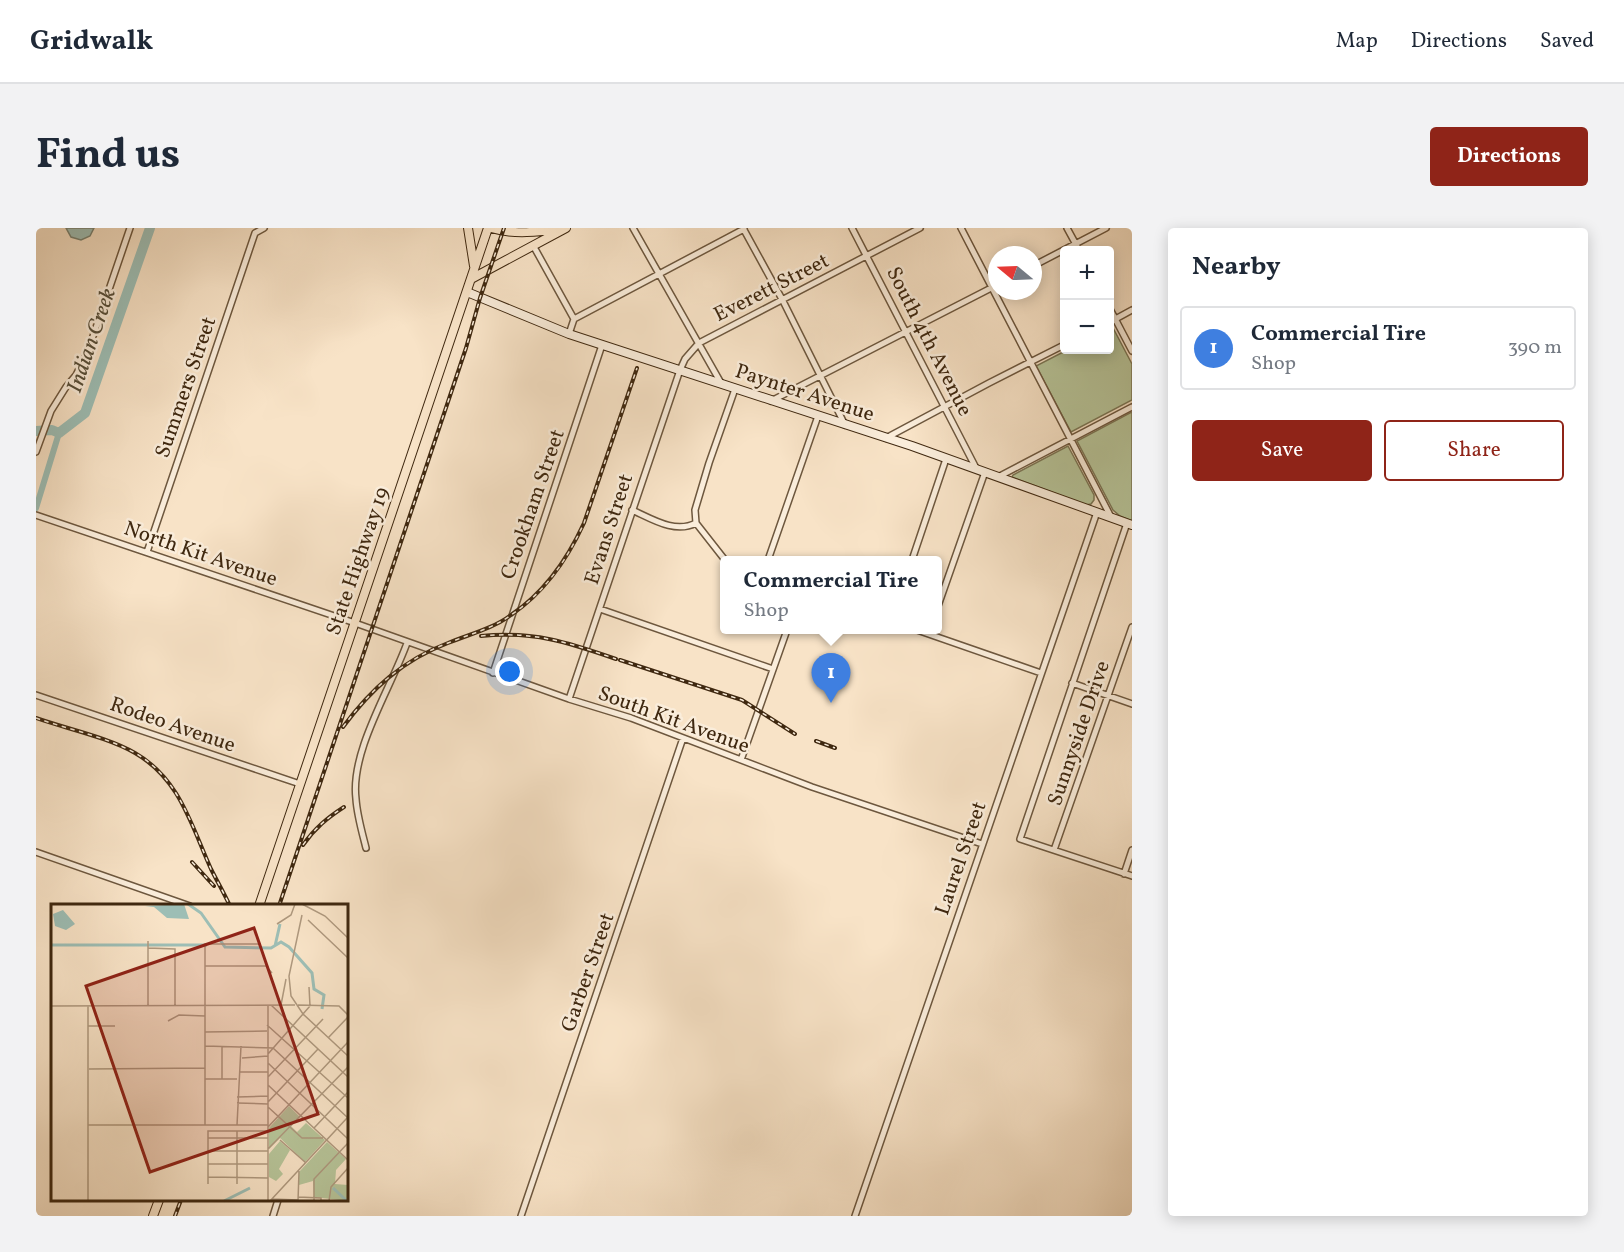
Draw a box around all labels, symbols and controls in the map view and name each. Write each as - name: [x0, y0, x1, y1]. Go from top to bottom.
- text: Gridwalk: [30, 22, 153, 61]
- text: Map: [1336, 27, 1378, 56]
- text: Directions: [1411, 27, 1507, 56]
- text: Saved: [1540, 27, 1594, 56]
- text: Find us: [36, 127, 180, 186]
- button: Directions: [1430, 127, 1588, 186]
- north arrow: [988, 246, 1042, 300]
- map controls: [1060, 246, 1114, 354]
- button: +: [1060, 246, 1114, 300]
- street label: Everett Street: [709, 247, 834, 330]
- text: Nearby: [1192, 249, 1281, 285]
- street label: South 4th Avenue: [879, 262, 979, 421]
- water label: Indian Creek: [60, 284, 125, 397]
- button: −: [1060, 300, 1114, 354]
- street label: Summers Street: [149, 313, 224, 462]
- text: Commercial Tire: [1251, 319, 1426, 350]
- text: 1: [1209, 334, 1218, 362]
- text: 390 m: [1508, 334, 1562, 362]
- text: Shop: [1251, 350, 1296, 378]
- street label: Paynter Avenue: [731, 357, 878, 430]
- button: Save: [1192, 420, 1372, 481]
- button: Share: [1384, 420, 1564, 481]
- street label: Crookham Street: [494, 426, 573, 583]
- street label: Evans Street: [578, 470, 641, 589]
- street label: State Highway 19: [319, 483, 397, 640]
- street label: North Kit Avenue: [120, 515, 281, 594]
- popup: [720, 556, 942, 634]
- text: Commercial Tire: [744, 566, 918, 597]
- text: Shop: [744, 597, 789, 625]
- pin: 1: [812, 654, 850, 703]
- your location: [495, 657, 524, 686]
- street label: Sunnyside Drive: [1041, 657, 1118, 810]
- street label: South Kit Avenue: [594, 680, 753, 761]
- street label: Rodeo Avenue: [106, 690, 239, 760]
- street label: Laurel Street: [928, 798, 994, 919]
- inset map: [51, 904, 348, 1201]
- street label: Garber Street: [555, 909, 622, 1036]

